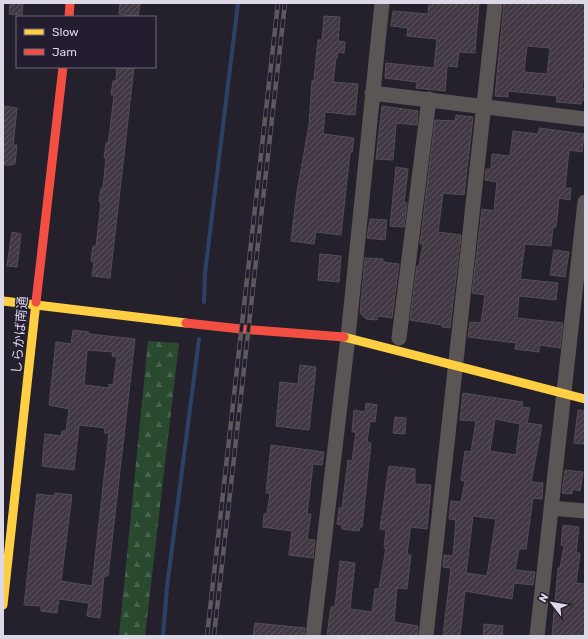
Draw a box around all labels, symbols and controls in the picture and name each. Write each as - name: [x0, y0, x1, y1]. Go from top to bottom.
- legend: [16, 16, 156, 68]
- text: Slow: [52, 25, 79, 39]
- text: Jam: [52, 45, 77, 59]
- street label: しらかば南通: [9, 296, 30, 375]
- north arrow: [532, 583, 572, 623]
- text: N: [536, 591, 552, 605]

